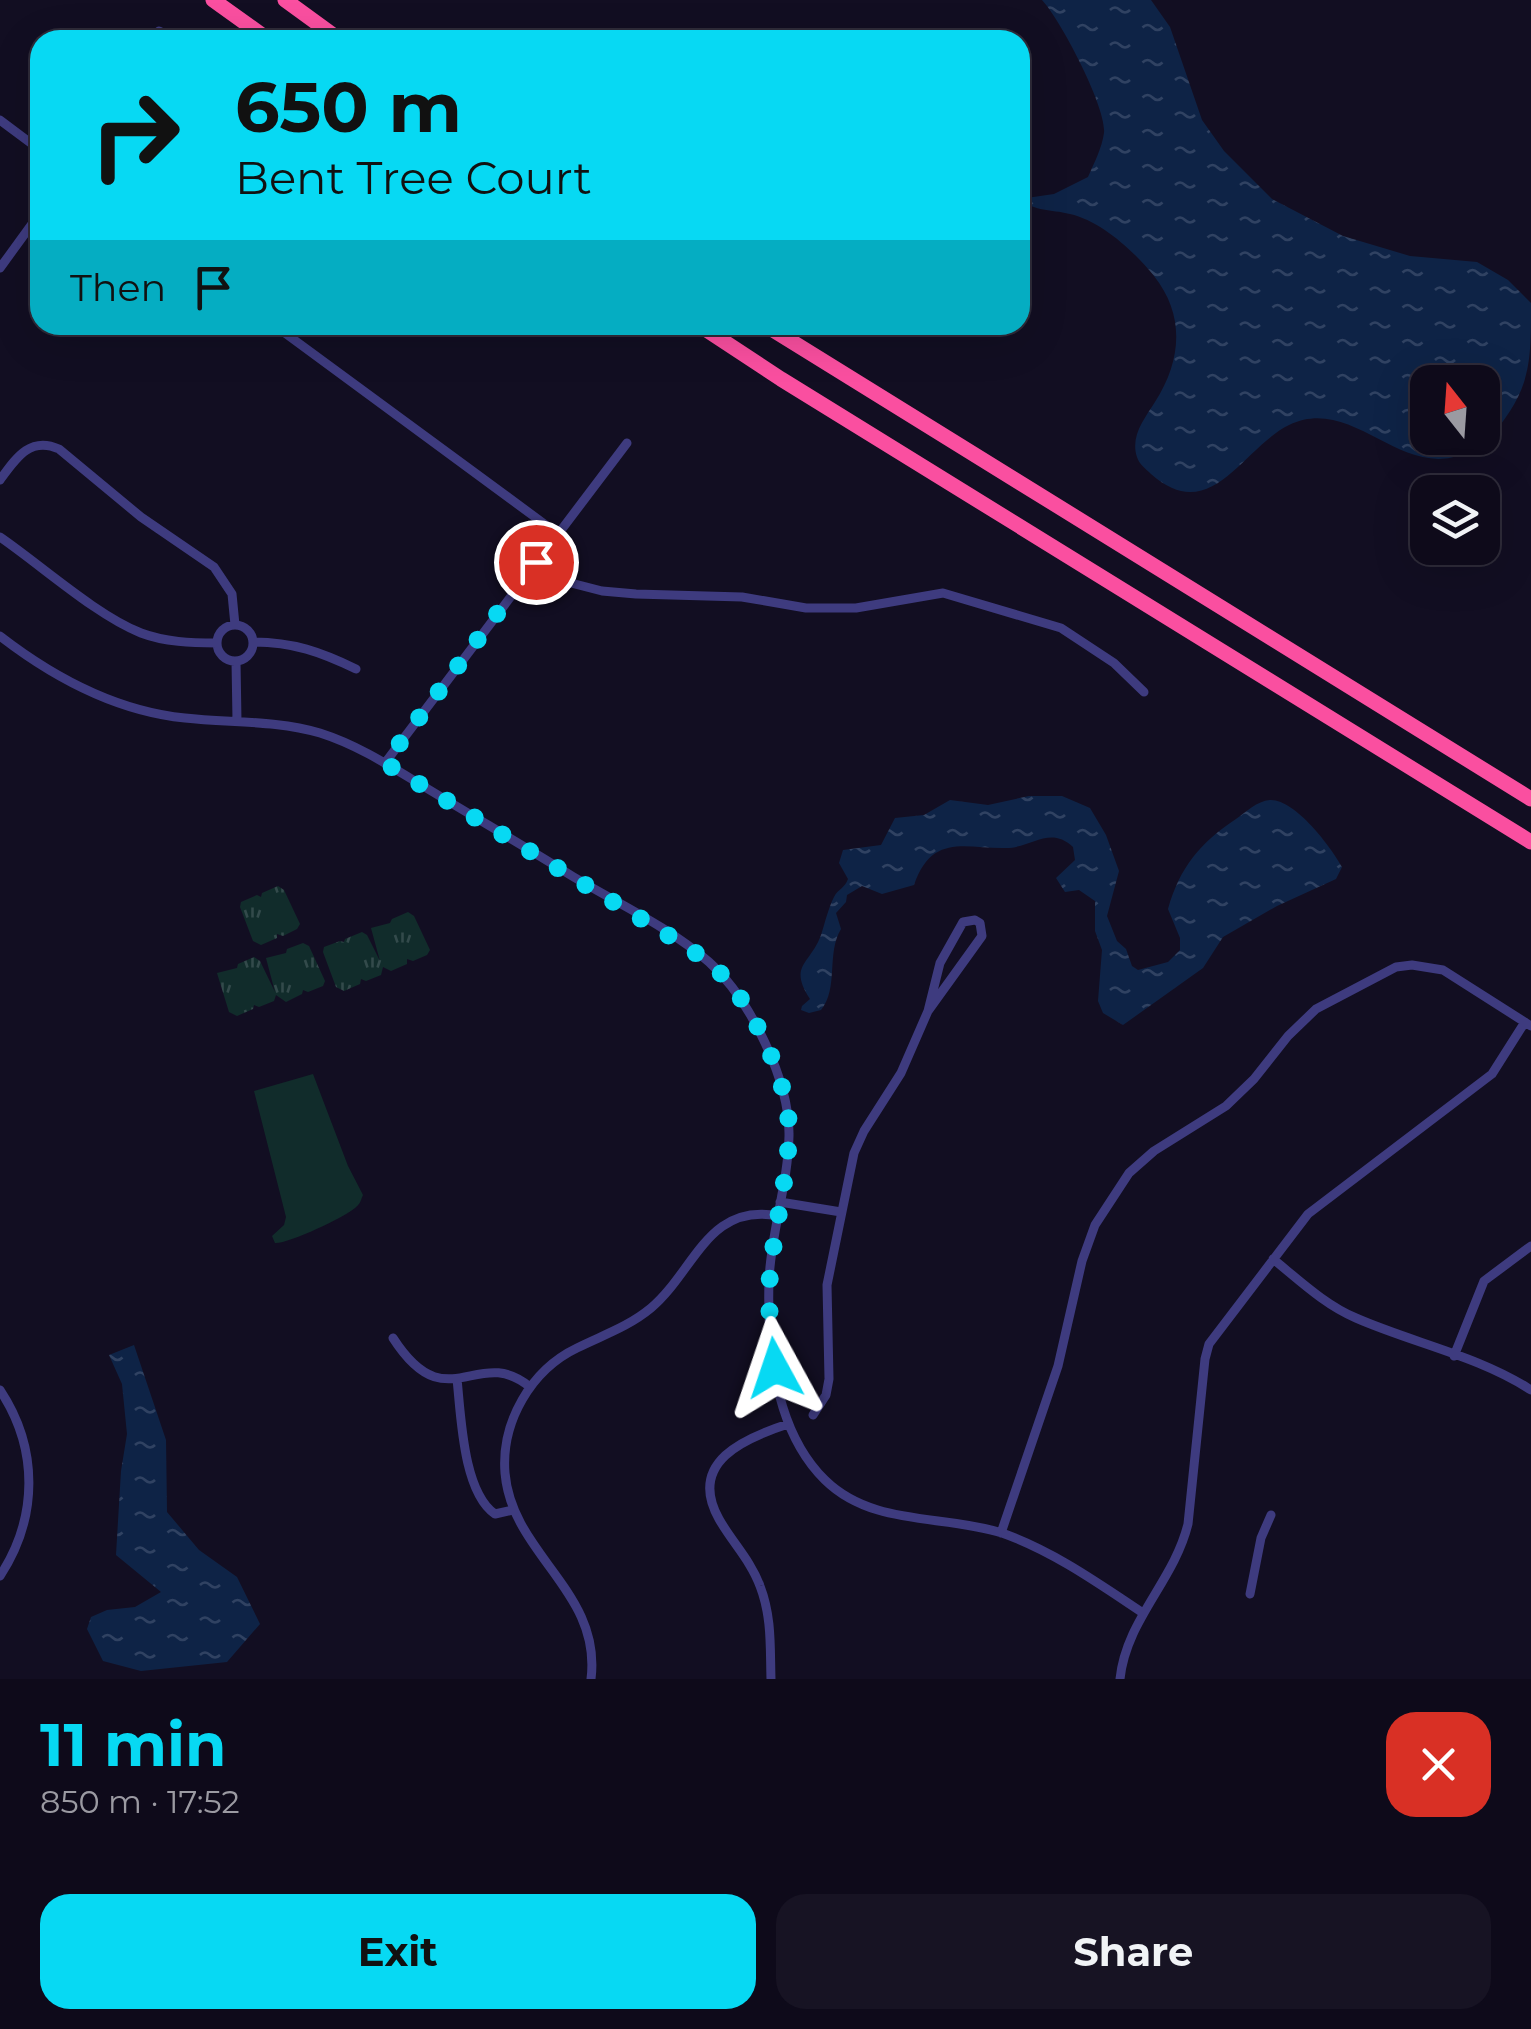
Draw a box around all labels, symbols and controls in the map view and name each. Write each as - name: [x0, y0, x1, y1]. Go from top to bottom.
- text: 650 m: [235, 64, 462, 150]
- icon: right: [70, 70, 200, 200]
- text: Bent Tree Court: [235, 150, 592, 205]
- icon: arrive: [186, 260, 241, 315]
- text: Then: [70, 264, 166, 311]
- north arrow: [1410, 365, 1500, 455]
- map controls: [1410, 365, 1500, 565]
- button: layers: [1410, 475, 1500, 565]
- pin: [494, 520, 579, 605]
- icon: arrive: [509, 535, 564, 590]
- position arrow: [723, 1316, 827, 1420]
- text: 11 min: [40, 1708, 226, 1781]
- button: close: [1386, 1712, 1491, 1817]
- text: 850 m · 17:52: [40, 1782, 240, 1821]
- button: Exit: [40, 1894, 756, 2009]
- button: Share: [776, 1894, 1491, 2009]

